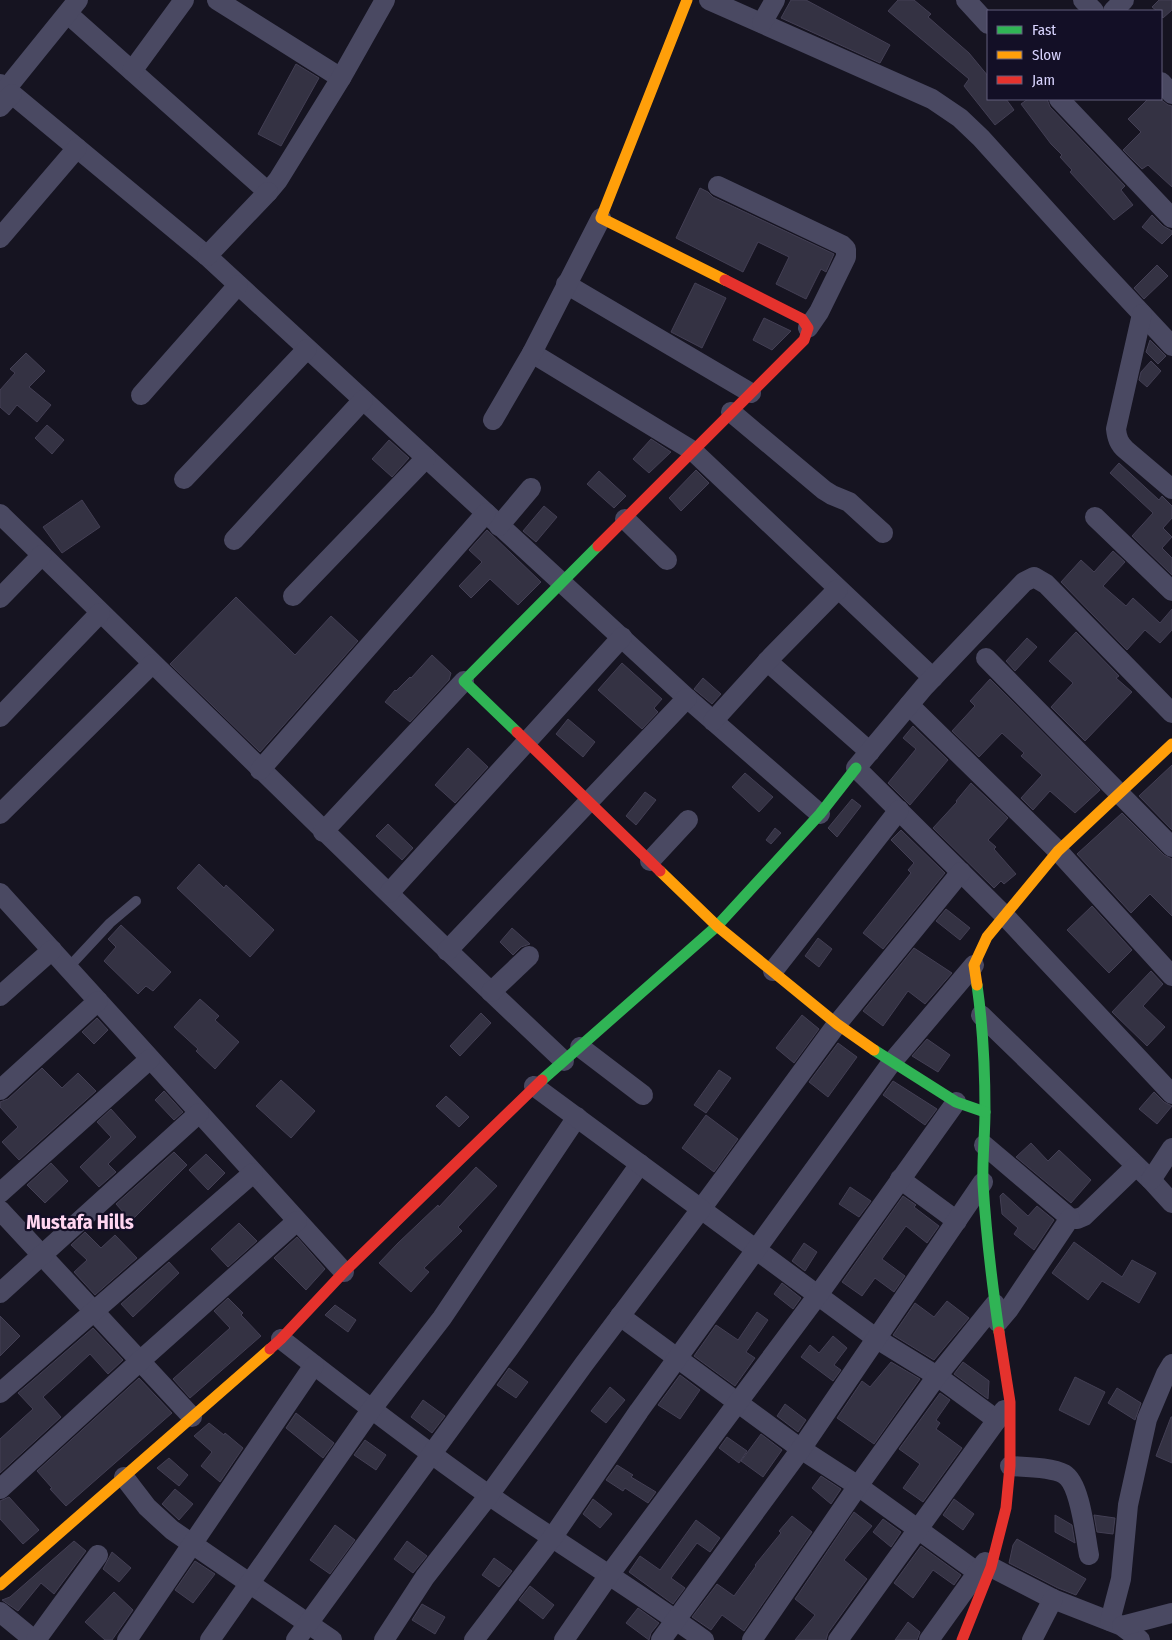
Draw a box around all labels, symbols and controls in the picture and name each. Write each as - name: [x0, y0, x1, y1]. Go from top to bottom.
- legend: [987, 10, 1162, 100]
- text: Fast: [1032, 21, 1056, 39]
- text: Slow: [1032, 46, 1061, 64]
- text: Jam: [1032, 71, 1055, 89]
- district label: Mustafa Hills: [26, 1210, 134, 1234]

